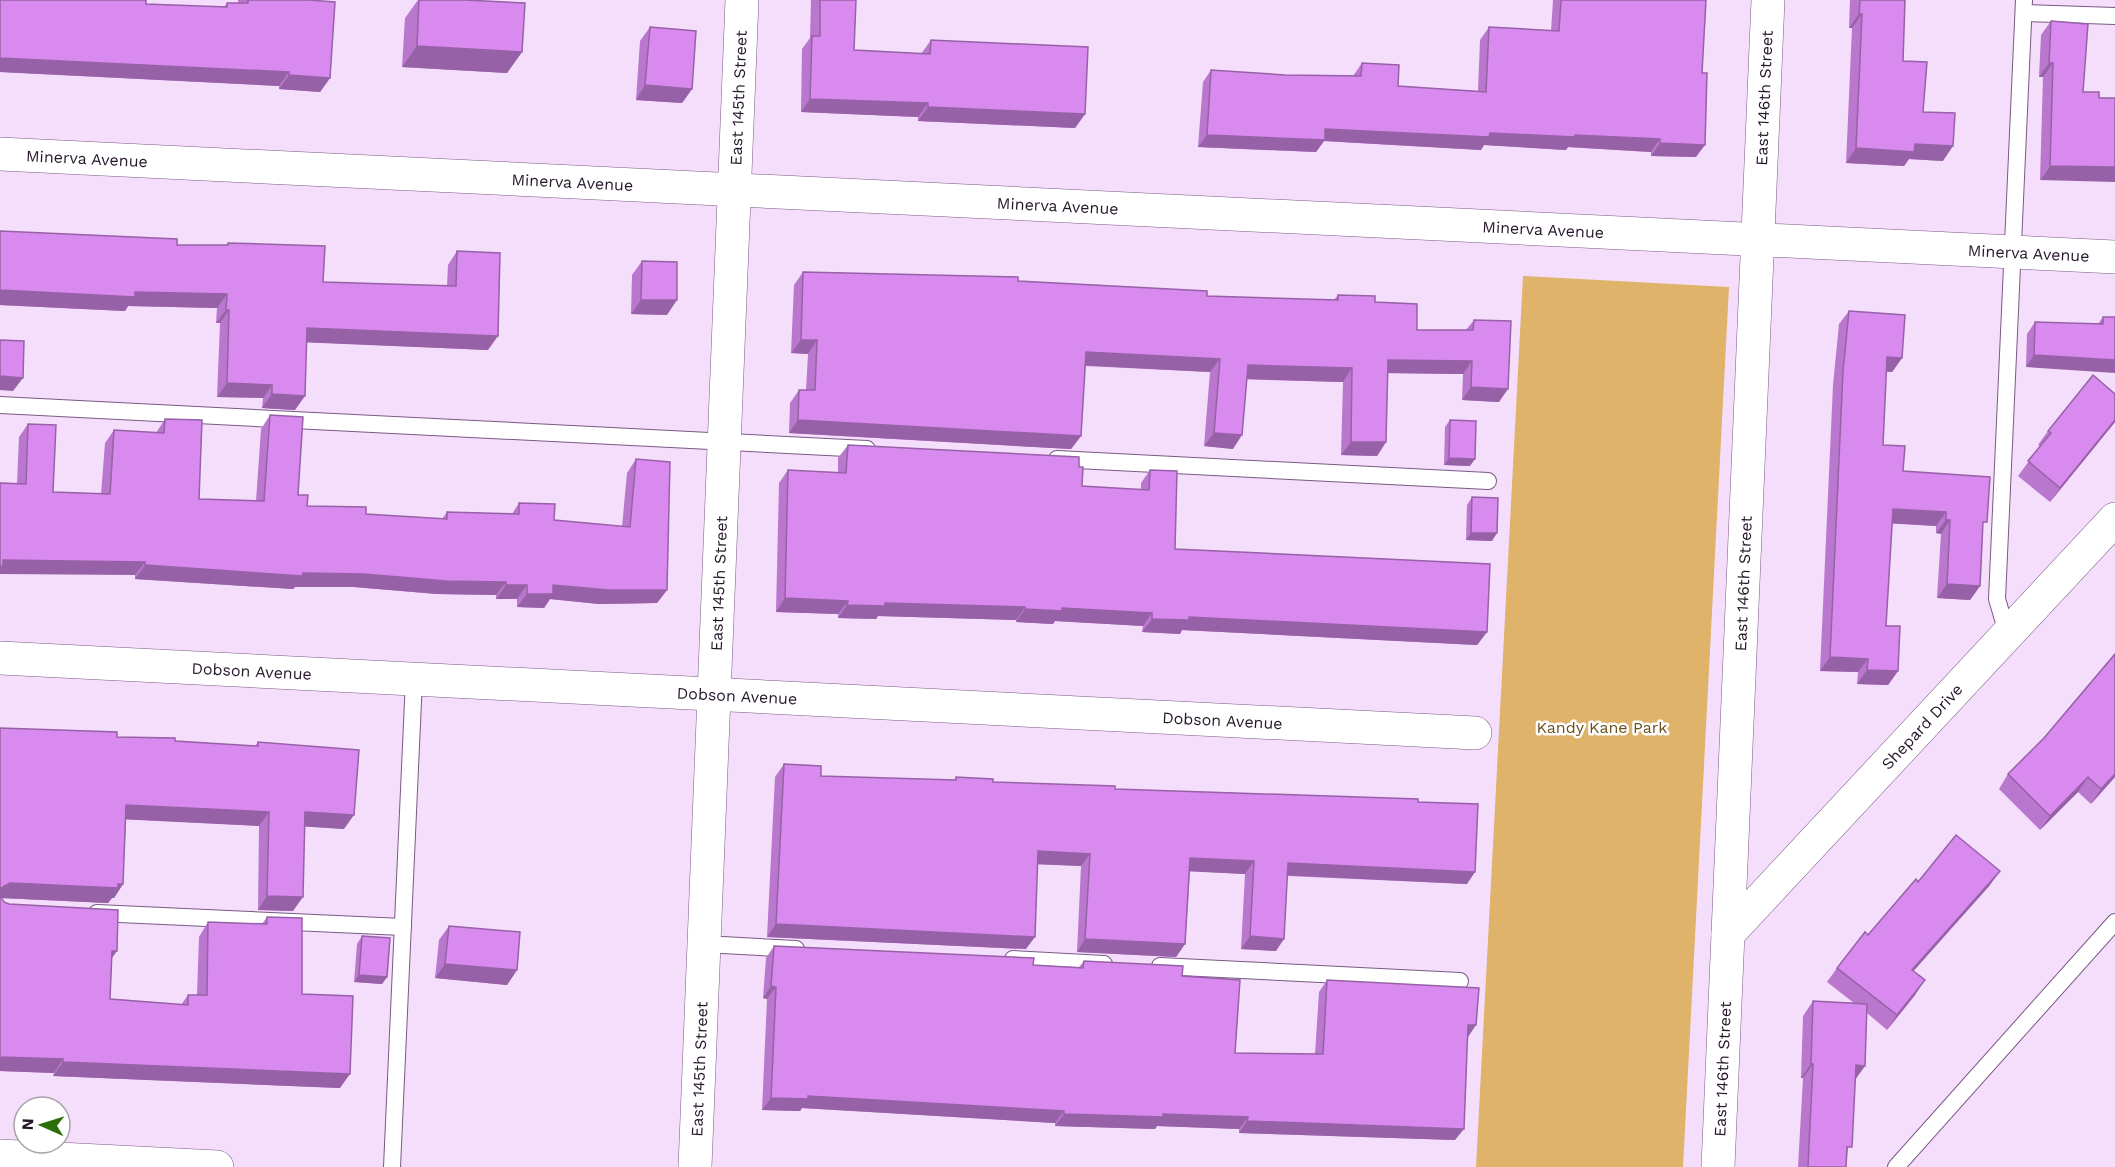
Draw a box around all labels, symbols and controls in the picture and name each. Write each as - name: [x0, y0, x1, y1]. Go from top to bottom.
- street label: East 145th Street: [726, 30, 750, 166]
- street label: East 146th Street: [1751, 30, 1776, 166]
- street label: Minerva Avenue: [26, 146, 148, 171]
- street label: Minerva Avenue: [511, 169, 634, 194]
- street label: Minerva Avenue: [996, 193, 1119, 218]
- street label: Minerva Avenue: [1482, 217, 1605, 242]
- street label: Minerva Avenue: [1967, 240, 2090, 265]
- street label: East 145th Street: [706, 515, 731, 651]
- street label: East 146th Street: [1731, 515, 1755, 652]
- street label: Dobson Avenue: [191, 658, 312, 683]
- street label: Shepard Drive: [1877, 680, 1966, 773]
- street label: Dobson Avenue: [676, 683, 798, 708]
- street label: Dobson Avenue: [1162, 708, 1283, 733]
- park label: Kandy Kane Park: [1537, 718, 1667, 737]
- street label: East 145th Street: [687, 1001, 711, 1137]
- street label: East 146th Street: [1710, 1001, 1735, 1137]
- north arrow: [12, 1095, 72, 1155]
- text: N: [18, 1118, 37, 1131]

